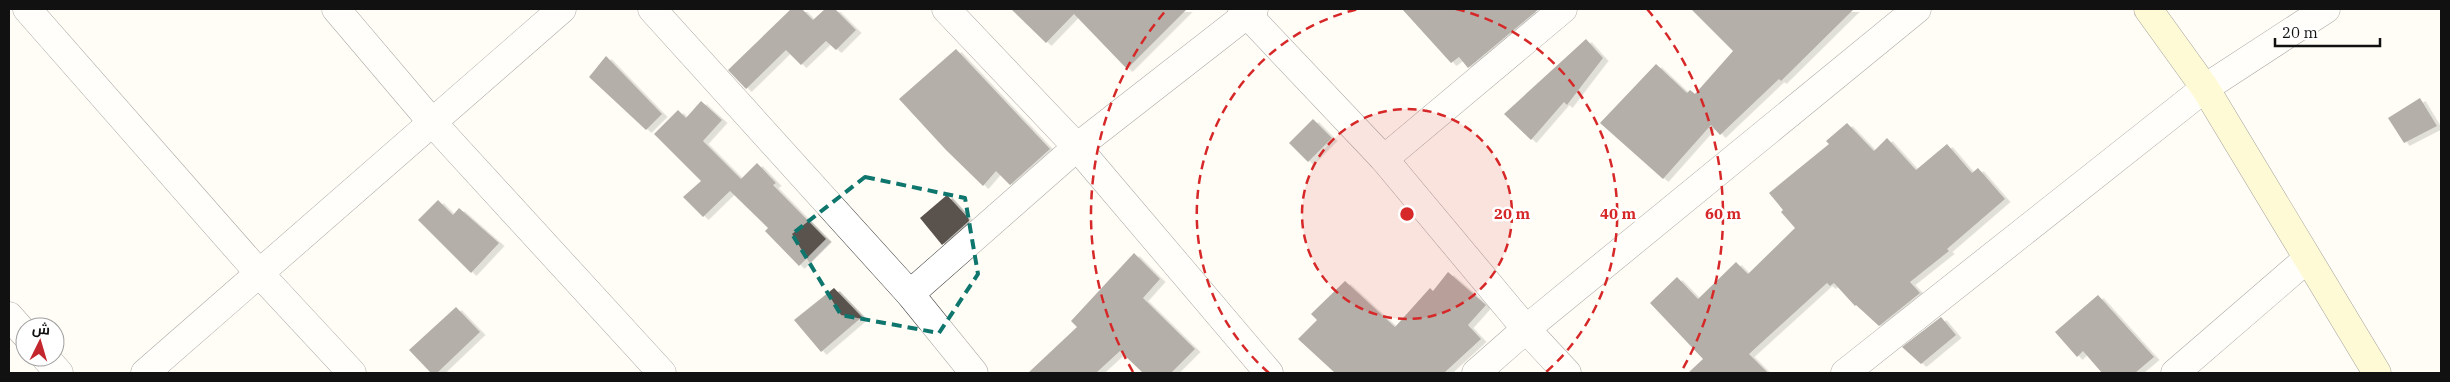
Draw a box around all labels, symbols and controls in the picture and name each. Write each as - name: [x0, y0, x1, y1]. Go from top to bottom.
- scale bar: [2275, 15, 2380, 47]
- text: 20 m: [2282, 23, 2318, 42]
- text: 20 m: [1494, 204, 1530, 223]
- text: 40 m: [1600, 204, 1636, 223]
- text: 60 m: [1705, 204, 1741, 223]
- centre of rings: [1398, 205, 1416, 223]
- north arrow: [15, 317, 65, 367]
- text: ش: [31, 319, 51, 339]

